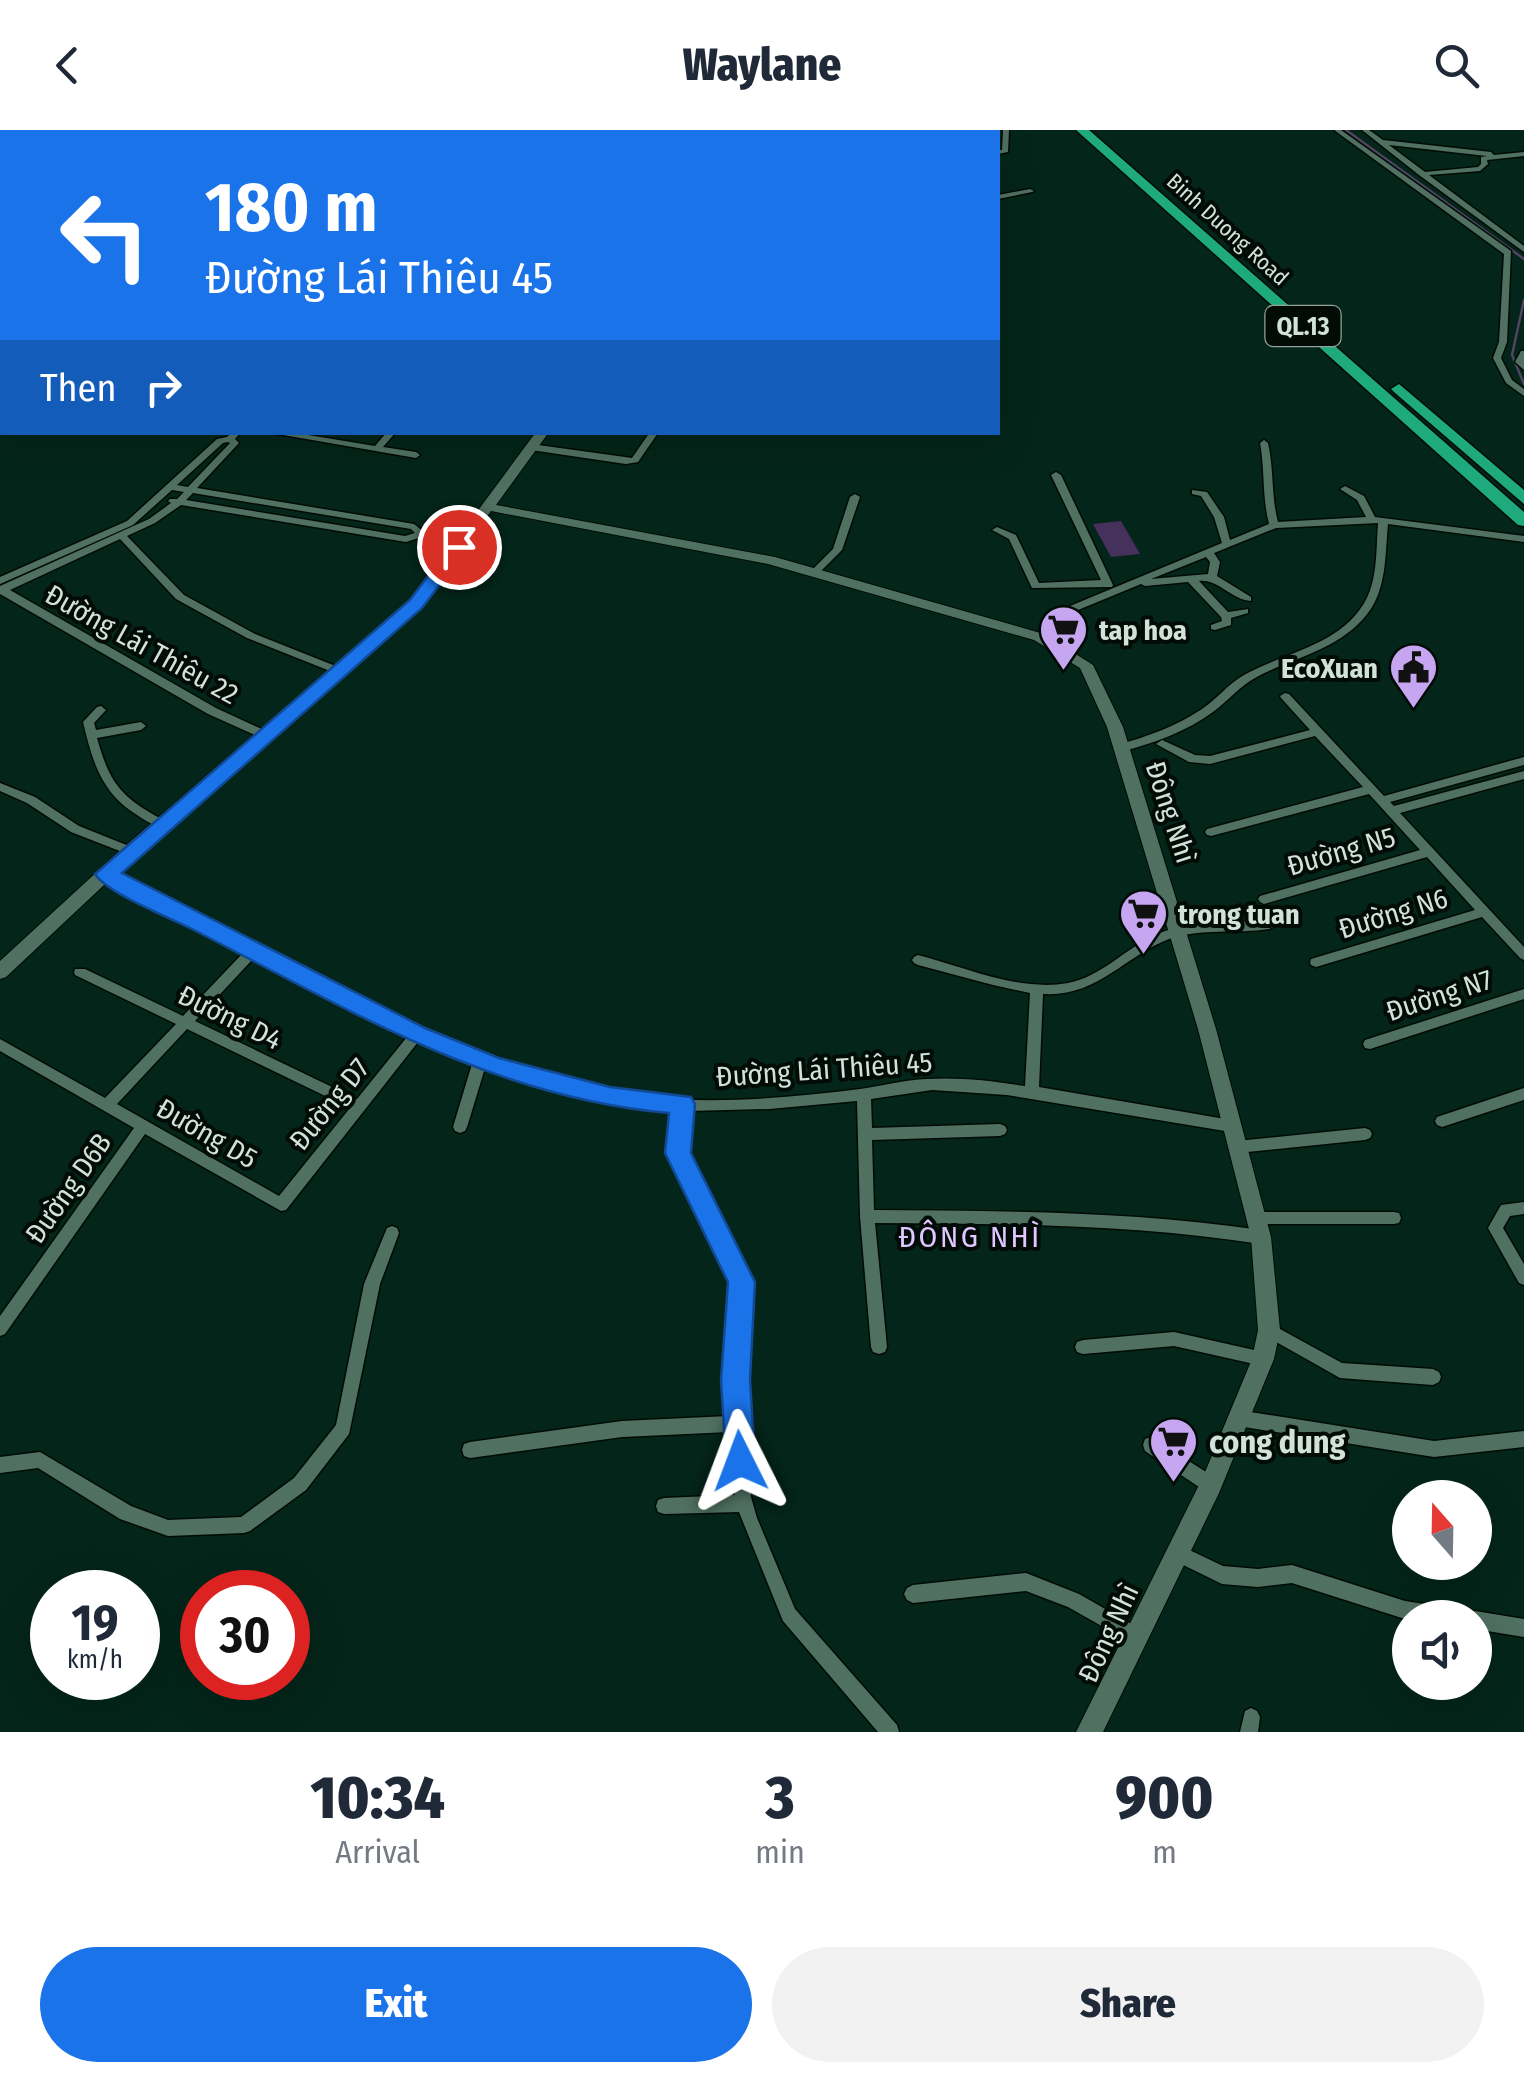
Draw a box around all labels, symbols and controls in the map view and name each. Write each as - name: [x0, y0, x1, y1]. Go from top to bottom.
- icon: back: [40, 38, 95, 93]
- text: Waylane: [683, 38, 841, 92]
- icon: search: [1429, 38, 1484, 93]
- text: 180 m: [205, 166, 378, 250]
- street label: Binh Duong Road: [1161, 168, 1294, 291]
- icon: left: [40, 170, 170, 300]
- text: Đường Lái Thiêu 45: [205, 251, 553, 305]
- road number: QL.13: [1266, 306, 1340, 346]
- icon: right: [136, 360, 191, 415]
- text: Then: [40, 365, 116, 411]
- pin: [417, 505, 502, 590]
- icon: arrive: [432, 520, 487, 575]
- street label: Đường Lái Thiêu 22: [40, 578, 244, 711]
- supermarket icon: tap hoa: [1038, 604, 1090, 672]
- place label: tap hoa: [1099, 614, 1187, 647]
- public building icon: EcoXuan: [1387, 642, 1439, 710]
- place label: EcoXuan: [1281, 652, 1378, 685]
- street label: Đông Nhì: [1139, 757, 1202, 867]
- street label: Đường N5: [1283, 820, 1399, 883]
- street label: Đường N6: [1335, 881, 1452, 946]
- supermarket icon: trong tuan: [1117, 888, 1169, 956]
- place label: trong tuan: [1178, 898, 1300, 931]
- street label: Đường N7: [1382, 963, 1496, 1028]
- street label: Đường D4: [173, 978, 287, 1057]
- street label: Đường Lái Thiêu 45: [715, 1045, 933, 1094]
- street label: Đường D7: [283, 1052, 376, 1157]
- street label: Đường D5: [151, 1092, 263, 1175]
- street label: Đường D6B: [19, 1127, 118, 1250]
- district label: ĐÔNG NHÌ: [898, 1219, 1042, 1255]
- position arrow: [688, 1409, 792, 1513]
- supermarket icon: cong dung: [1148, 1416, 1200, 1484]
- place label: cong dung: [1209, 1423, 1346, 1461]
- north arrow: [1392, 1480, 1492, 1580]
- map controls: [1392, 1480, 1492, 1700]
- speed limit sign: 30: [180, 1570, 310, 1700]
- street label: Đông Nhì: [1071, 1579, 1146, 1688]
- text: 19: [71, 1593, 118, 1653]
- button: sound: [1392, 1600, 1492, 1700]
- text: km/h: [67, 1645, 123, 1675]
- text: 10:34: [310, 1762, 445, 1834]
- text: 3: [766, 1762, 794, 1834]
- text: 900: [1115, 1762, 1214, 1834]
- text: Arrival: [335, 1833, 420, 1871]
- text: min: [755, 1833, 805, 1871]
- text: m: [1152, 1833, 1177, 1871]
- button: Exit: [40, 1947, 752, 2062]
- button: Share: [772, 1947, 1484, 2062]

